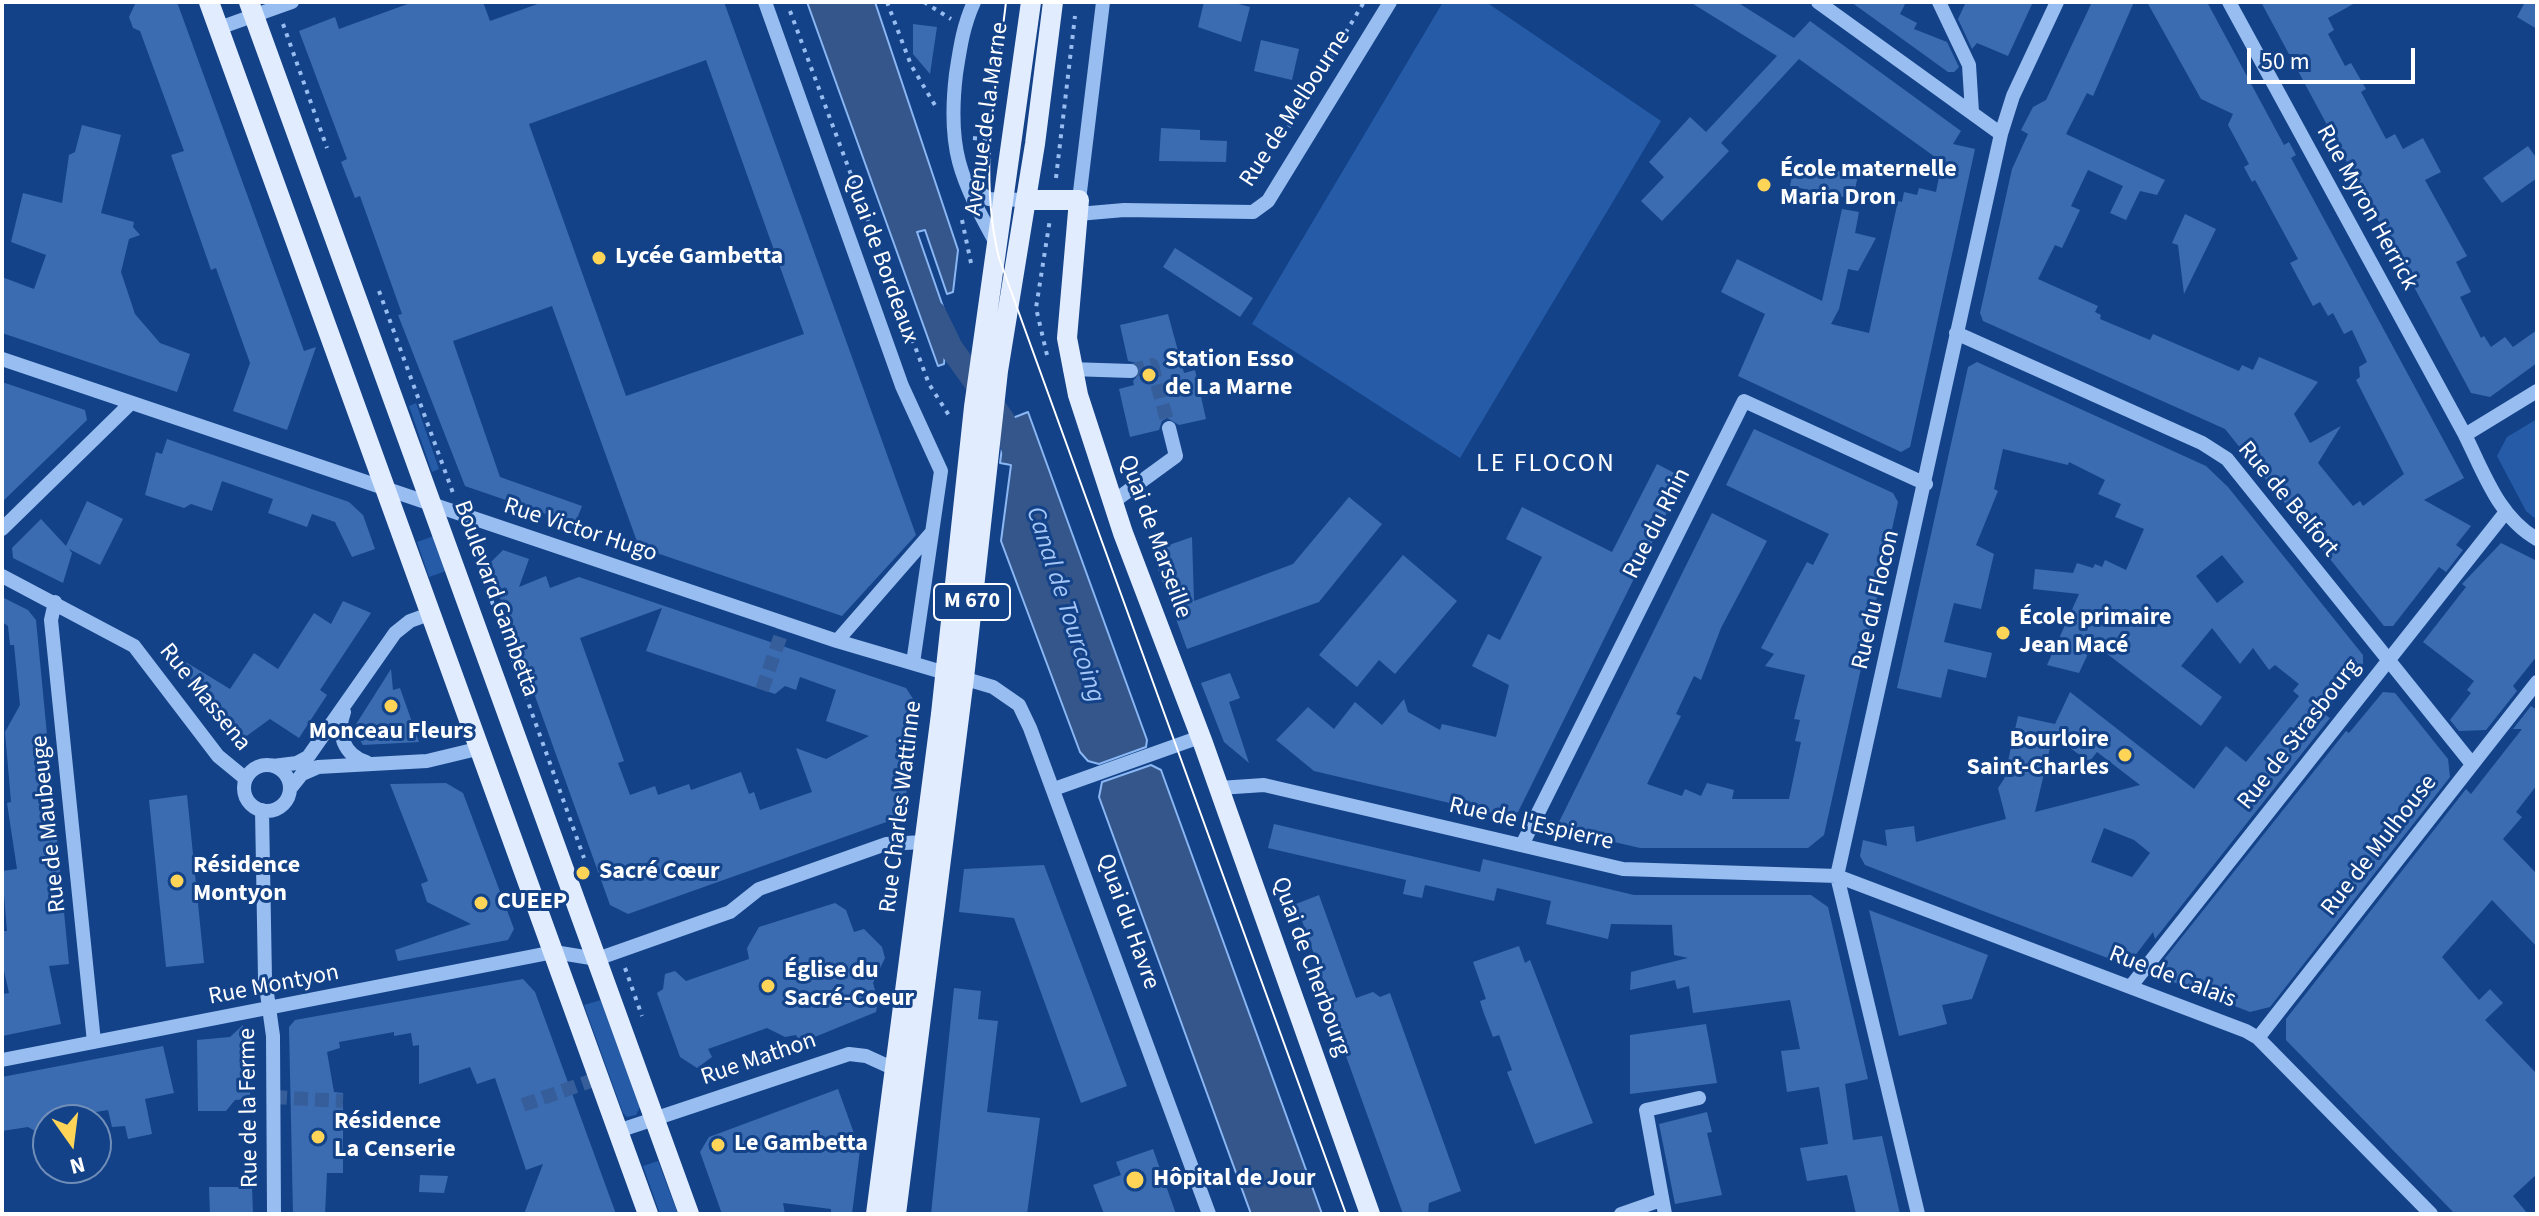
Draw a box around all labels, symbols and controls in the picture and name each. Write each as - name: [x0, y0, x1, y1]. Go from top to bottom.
- street label: Avenue de la Marne: [960, 21, 1016, 217]
- street label: Rue de Melbourne: [1234, 25, 1358, 193]
- scale bar: [2251, 32, 2419, 82]
- text: 50 m: [2261, 44, 2310, 79]
- street label: Rue Myron Herrick: [2309, 121, 2423, 295]
- place label: École maternelle Maria Dron: [1780, 157, 1957, 213]
- street label: Quai de Bordeaux: [836, 171, 924, 347]
- marker: École maternelle Maria Dron: [1755, 176, 1773, 194]
- place label: Lycée Gambetta: [615, 244, 783, 272]
- marker: Lycée Gambetta: [590, 249, 608, 267]
- place label: Station Esso de La Marne: [1165, 347, 1294, 403]
- marker: Station Esso de La Marne: [1140, 366, 1158, 384]
- street label: Rue de Belfort: [2230, 436, 2344, 564]
- district label: LE FLOCON: [1476, 449, 1616, 481]
- street label: Quai de Marseille: [1111, 451, 1197, 623]
- street label: Rue du Rhin: [1618, 464, 1698, 584]
- street label: Rue Victor Hugo: [500, 493, 660, 569]
- street label: Boulevard Gambetta: [446, 497, 544, 701]
- water label: Canal de Tourcoing: [1018, 503, 1110, 707]
- street label: Rue du Flocon: [1847, 528, 1907, 672]
- road number: M 670: [934, 584, 1010, 620]
- place label: École primaire Jean Macé: [2019, 605, 2171, 661]
- marker: École primaire Jean Macé: [1994, 624, 2012, 642]
- street label: Rue Massena: [152, 638, 256, 758]
- street label: Rue de Strasbourg: [2232, 654, 2368, 816]
- marker: Monceau Fleurs: [382, 697, 400, 715]
- street label: Rue Charles Wattinne: [875, 699, 929, 915]
- place label: Monceau Fleurs: [309, 719, 473, 747]
- place label: Bourloire Saint-Charles: [1967, 727, 2109, 783]
- street label: Rue de Maubeuge: [26, 734, 74, 914]
- marker: Bourloire Saint-Charles: [2116, 746, 2134, 764]
- street label: Rue de Mulhouse: [2316, 770, 2444, 922]
- street label: Rue de l'Espierre: [1446, 792, 1616, 858]
- street label: Quai du Havre: [1089, 850, 1165, 994]
- place label: Résidence Montyon: [193, 853, 300, 909]
- place label: Sacré Cœur: [599, 859, 720, 887]
- marker: Sacré Cœur: [574, 864, 592, 882]
- marker: Résidence Montyon: [168, 872, 186, 890]
- street label: Quai de Cherbourg: [1264, 874, 1356, 1060]
- place label: CUEEP: [497, 889, 567, 917]
- marker: CUEEP: [472, 894, 490, 912]
- street label: Rue de Calais: [2105, 941, 2239, 1015]
- place label: Église du Sacré-Coeur: [784, 958, 914, 1014]
- street label: Rue Montyon: [206, 959, 342, 1013]
- marker: Église du Sacré-Coeur: [759, 977, 777, 995]
- street label: Rue Mathon: [698, 1027, 820, 1093]
- street label: Rue de la Ferme: [234, 1028, 266, 1188]
- north arrow: [32, 1104, 112, 1184]
- place label: Résidence La Censerie: [334, 1109, 456, 1165]
- marker: Résidence La Censerie: [309, 1128, 327, 1146]
- place label: Le Gambetta: [734, 1131, 868, 1159]
- marker: Le Gambetta: [709, 1136, 727, 1154]
- text: N: [66, 1148, 88, 1183]
- place label: Hôpital de Jour: [1153, 1166, 1316, 1194]
- marker: Hôpital de Jour: [1124, 1169, 1146, 1191]

